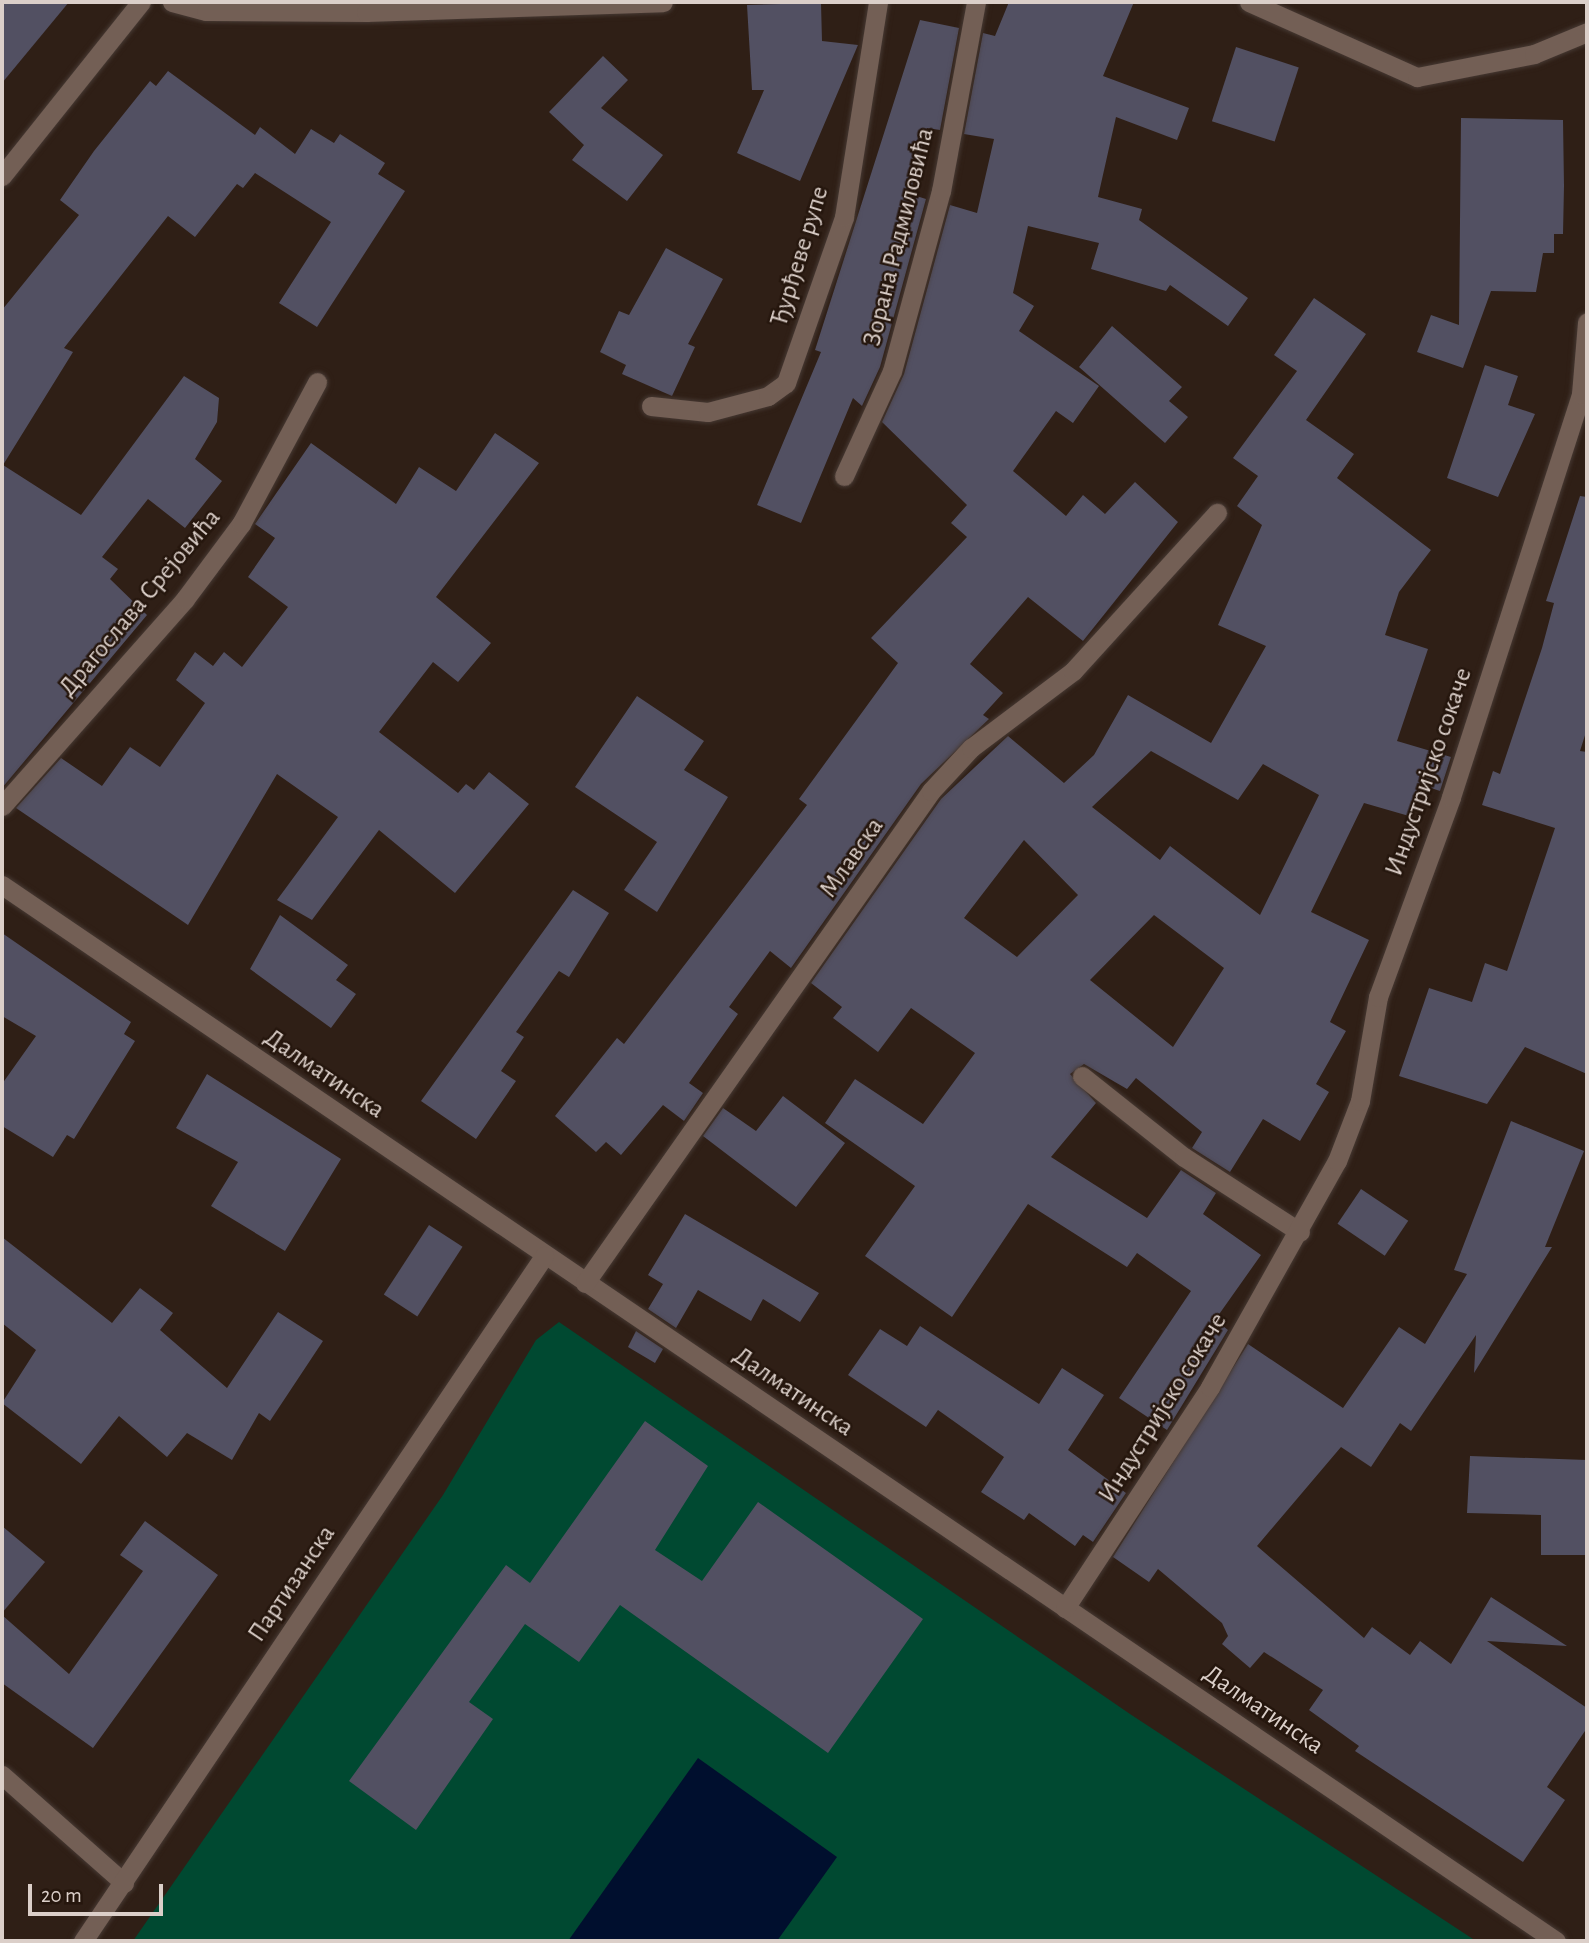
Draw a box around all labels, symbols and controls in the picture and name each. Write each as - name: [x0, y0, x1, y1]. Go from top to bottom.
- street label: Зорана Радмиловића: [857, 125, 941, 349]
- street label: Ђурђеве рупе: [764, 182, 836, 330]
- street label: Драгослава Срејовића: [52, 503, 228, 703]
- street label: Индустријско сокаче: [1379, 664, 1479, 880]
- street label: Млавска: [813, 812, 891, 904]
- street label: Далматинска: [258, 1022, 390, 1126]
- street label: Индустријско сокаче: [1092, 1307, 1234, 1509]
- street label: Далматинска: [727, 1340, 859, 1444]
- street label: Партизанска: [242, 1520, 342, 1648]
- street label: Далматинска: [1197, 1658, 1329, 1762]
- scale bar: [32, 1870, 166, 1914]
- text: 20 m: [41, 1885, 82, 1906]

